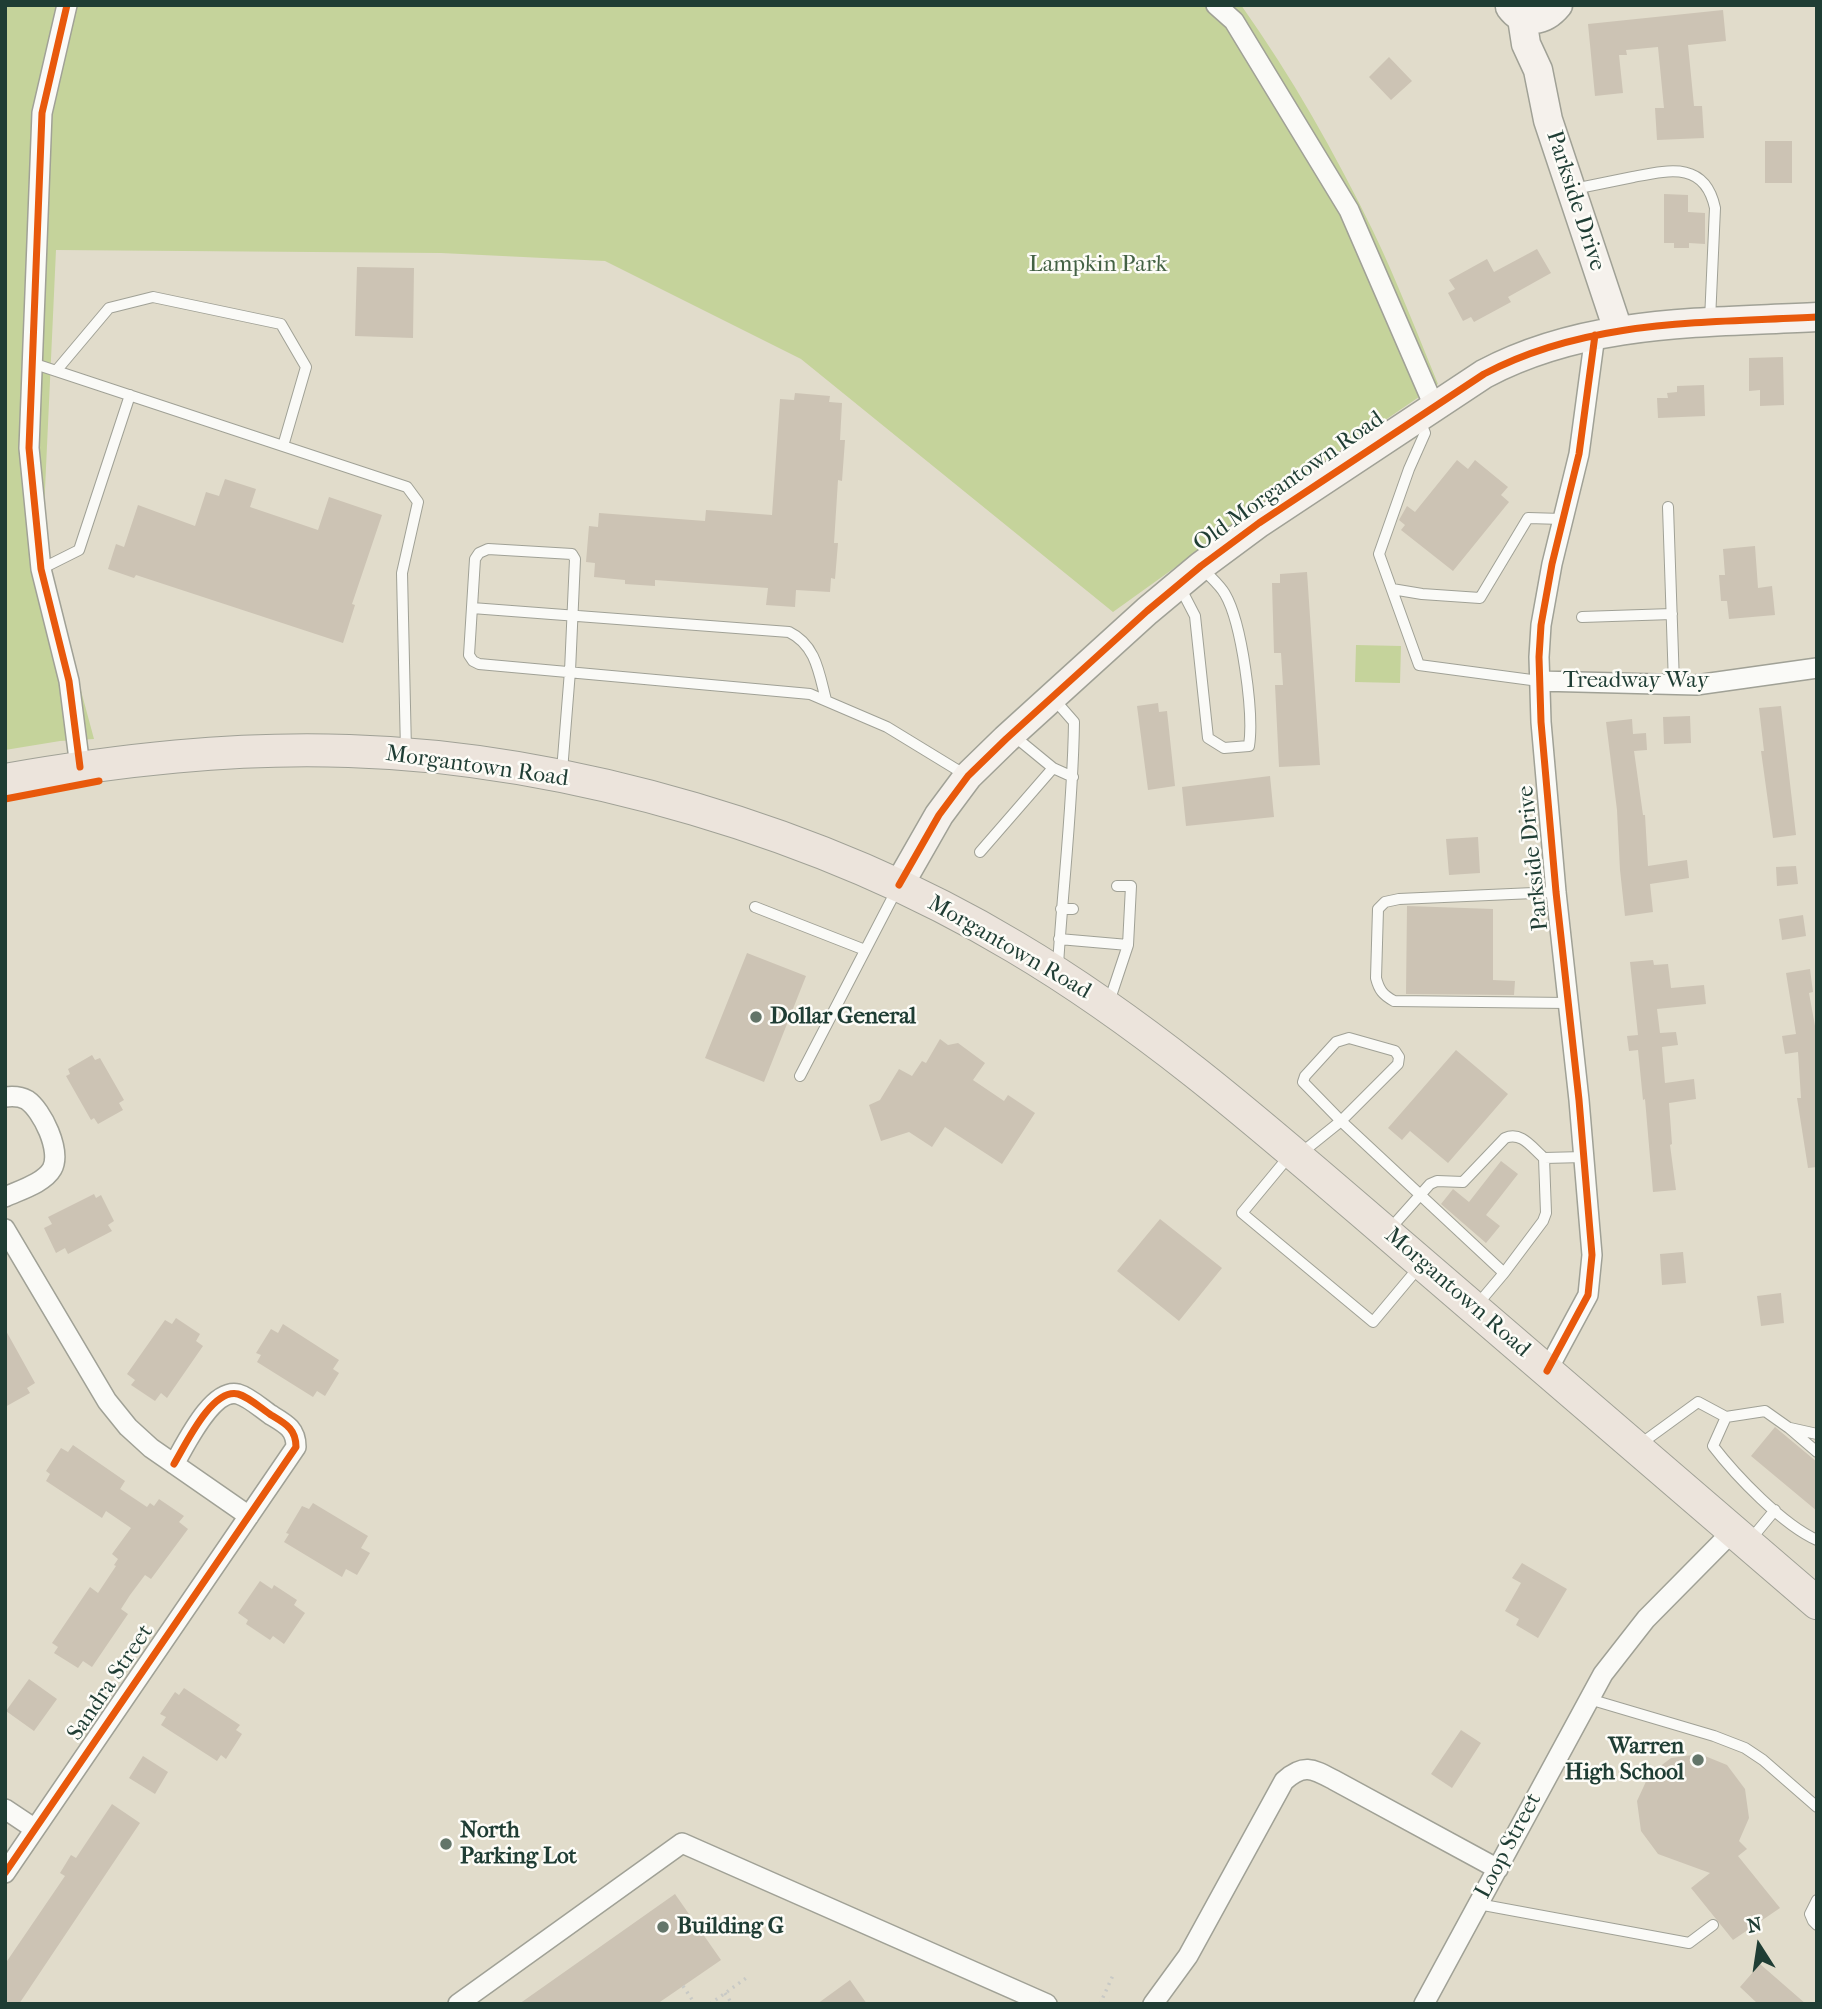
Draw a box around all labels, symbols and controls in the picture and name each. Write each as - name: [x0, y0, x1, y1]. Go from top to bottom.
- street label: Parkside Drive: [1539, 127, 1611, 275]
- park label: Lampkin Park: [1029, 251, 1167, 279]
- street label: Old Morgantown Road: [1189, 406, 1389, 558]
- street label: Treadway Way: [1563, 667, 1709, 695]
- street label: Morgantown Road: [384, 741, 570, 793]
- street label: Parkside Drive: [1513, 784, 1555, 932]
- street label: Morgantown Road: [922, 890, 1096, 1006]
- place label: Dollar General: [770, 1003, 916, 1031]
- marker: Dollar General: [748, 1009, 764, 1025]
- street label: Morgantown Road: [1378, 1222, 1536, 1364]
- street label: Sandra Street: [62, 1620, 160, 1746]
- place label: Warren High School: [1565, 1733, 1684, 1787]
- marker: Warren High School: [1690, 1752, 1706, 1768]
- street label: Loop Street: [1470, 1789, 1548, 1903]
- place label: North Parking Lot: [460, 1817, 577, 1871]
- marker: North Parking Lot: [438, 1836, 454, 1852]
- north arrow: [1724, 1911, 1794, 1981]
- place label: Building G: [677, 1913, 784, 1941]
- text: N: [1745, 1913, 1764, 1938]
- marker: Building G: [655, 1919, 671, 1935]

